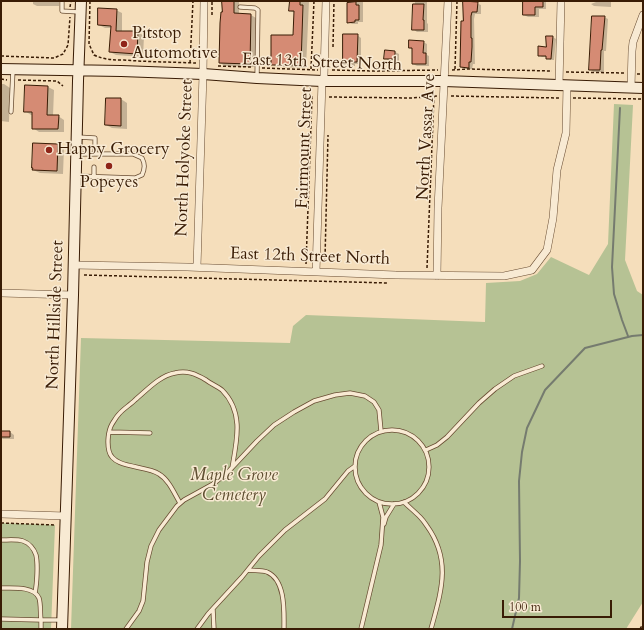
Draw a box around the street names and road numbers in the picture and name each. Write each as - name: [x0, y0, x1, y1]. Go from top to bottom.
- street label: East 13th Street North: [242, 50, 402, 76]
- street label: North Vassar Ave: [413, 73, 441, 201]
- street label: North Holyoke Street: [172, 79, 198, 237]
- street label: Fairmount Street: [293, 87, 317, 209]
- street label: North Hillside Street: [43, 240, 69, 390]
- street label: East 12th Street North: [230, 244, 390, 270]

